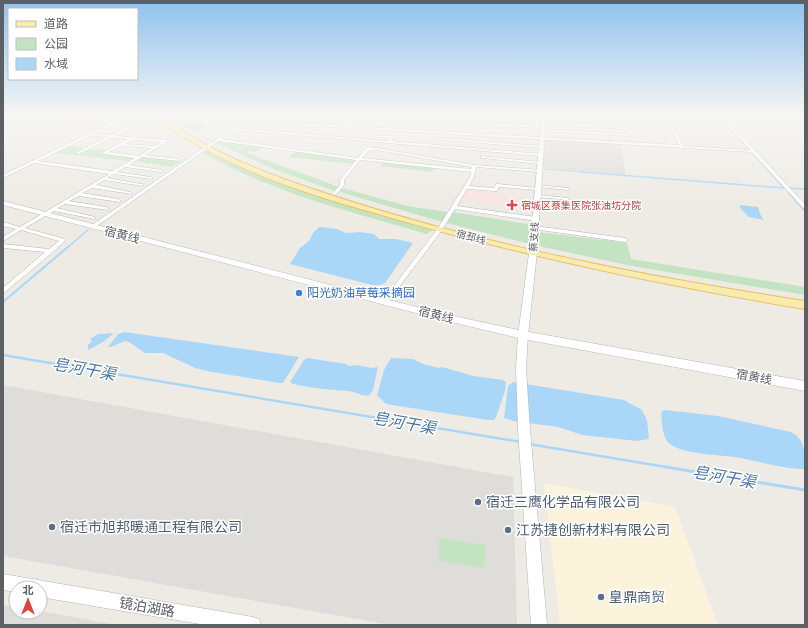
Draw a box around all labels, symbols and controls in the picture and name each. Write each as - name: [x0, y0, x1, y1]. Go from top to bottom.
- legend: [8, 8, 138, 80]
- text: 道路: [44, 16, 68, 32]
- text: 公园: [44, 36, 68, 52]
- text: 水域: [44, 56, 68, 72]
- marker: 宿城区蔡集医院张油坊分院: [506, 199, 518, 211]
- place label: 宿城区蔡集医院张油坊分院: [521, 199, 641, 212]
- street label: 蔡支线: [526, 222, 542, 252]
- street label: 宿黄线: [103, 223, 141, 247]
- street label: 宿邳线: [455, 227, 487, 247]
- place label: 阳光奶油草莓采摘园: [307, 285, 415, 301]
- marker: 阳光奶油草莓采摘园: [294, 288, 304, 298]
- street label: 宿黄线: [417, 303, 455, 327]
- water label: 皂河干渠: [51, 353, 119, 385]
- street label: 宿黄线: [735, 366, 773, 388]
- water label: 皂河干渠: [371, 407, 439, 439]
- water label: 皂河干渠: [691, 461, 759, 493]
- place label: 宿迁三鹰化学品有限公司: [486, 493, 640, 511]
- marker: 宿迁三鹰化学品有限公司: [473, 497, 483, 507]
- place label: 宿迁市旭邦暖通工程有限公司: [60, 518, 242, 536]
- place label: 江苏捷创新材料有限公司: [516, 521, 670, 539]
- marker: 宿迁市旭邦暖通工程有限公司: [47, 522, 57, 532]
- marker: 江苏捷创新材料有限公司: [503, 525, 513, 535]
- north arrow: [8, 580, 48, 620]
- text: 北: [23, 583, 34, 597]
- place label: 皇鼎商贸: [609, 588, 665, 606]
- marker: 皇鼎商贸: [596, 592, 606, 602]
- street label: 镜泊湖路: [118, 593, 176, 621]

